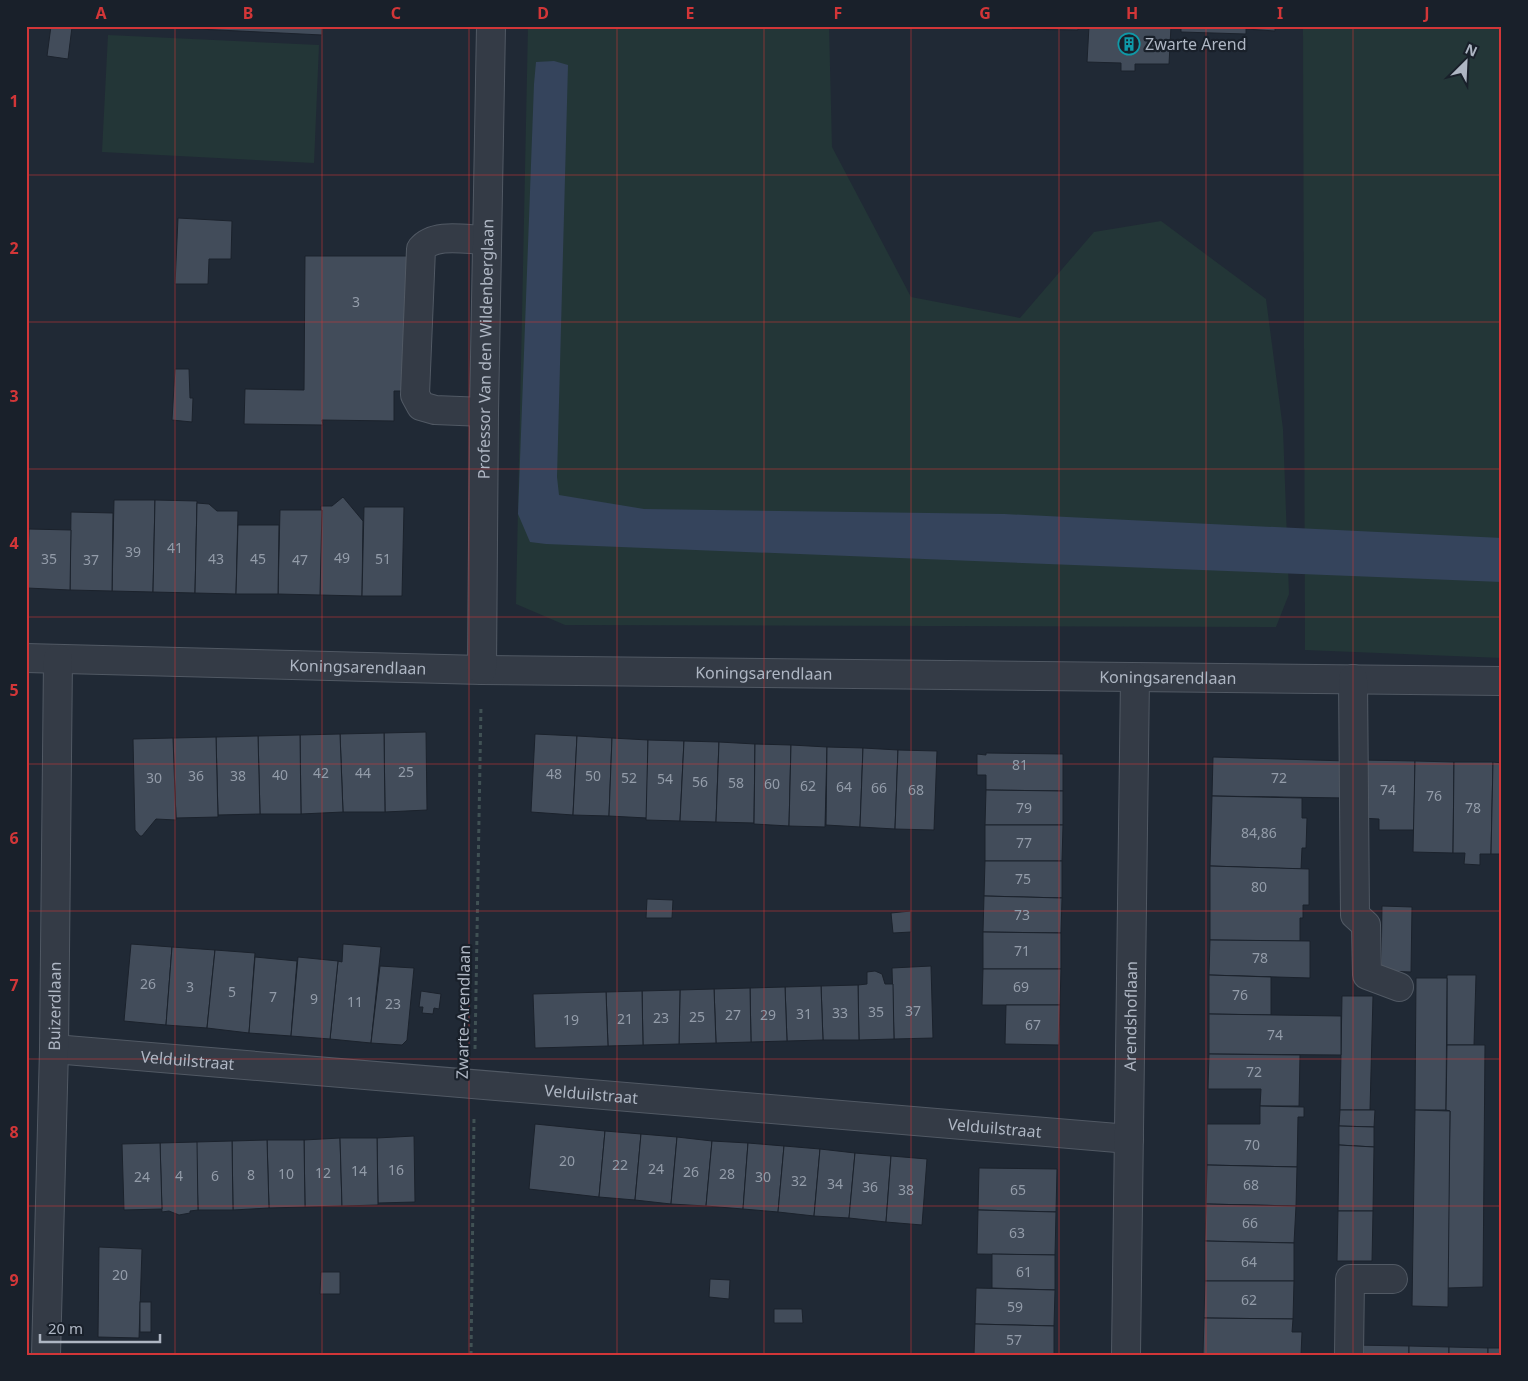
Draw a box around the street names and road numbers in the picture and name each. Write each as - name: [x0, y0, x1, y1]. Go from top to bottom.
- street label: Professor Van den Wildenberglaan: [472, 219, 499, 479]
- street label: Koningsarendlaan: [289, 654, 427, 680]
- street label: Koningsarendlaan: [695, 661, 832, 685]
- street label: Koningsarendlaan: [1099, 666, 1236, 689]
- street label: Zwarte-Arendlaan: [451, 945, 475, 1079]
- street label: Buizerdlaan: [43, 961, 66, 1051]
- street label: Arendshoflaan: [1119, 961, 1142, 1071]
- street label: Velduilstraat: [140, 1045, 235, 1075]
- street label: Velduilstraat: [543, 1079, 639, 1109]
- street label: Velduilstraat: [947, 1113, 1043, 1143]

